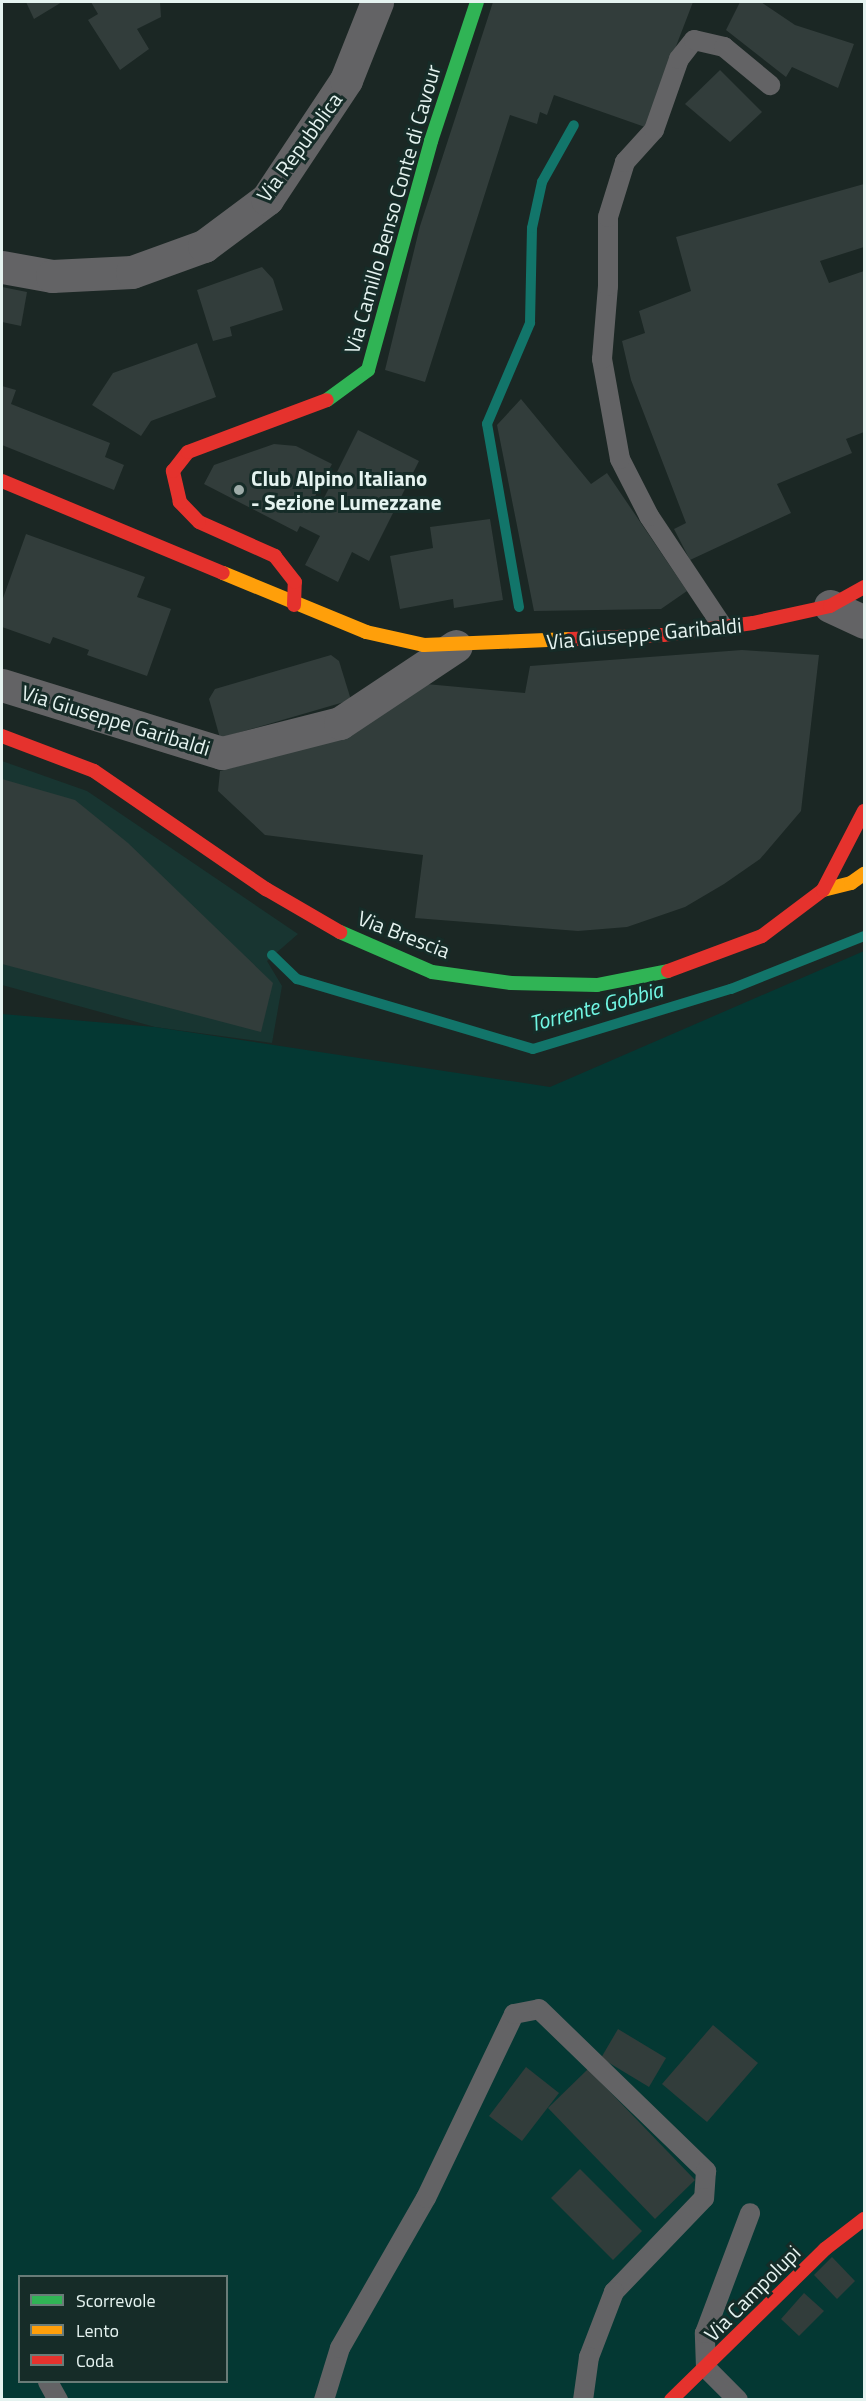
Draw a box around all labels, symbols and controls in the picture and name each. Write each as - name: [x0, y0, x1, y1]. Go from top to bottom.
- street label: Via Camillo Benso Conte di Cavour: [339, 62, 445, 356]
- street label: Via Repubblica: [251, 88, 347, 206]
- place label: Club Alpino Italiano - Sezione Lumezzane: [251, 465, 441, 515]
- marker: Club Alpino Italiano - Sezione Lumezzane: [232, 483, 246, 497]
- street label: Via Giuseppe Garibaldi: [545, 612, 743, 654]
- street label: Via Giuseppe Garibaldi: [19, 679, 213, 761]
- street label: Via Brescia: [354, 905, 454, 963]
- water label: Torrente Gobbia: [526, 977, 666, 1037]
- street label: Via Campolupi: [699, 2240, 805, 2346]
- legend: [18, 2275, 228, 2383]
- text: Scorrevole: [76, 2287, 155, 2314]
- text: Lento: [76, 2317, 119, 2344]
- text: Coda: [76, 2347, 114, 2374]

